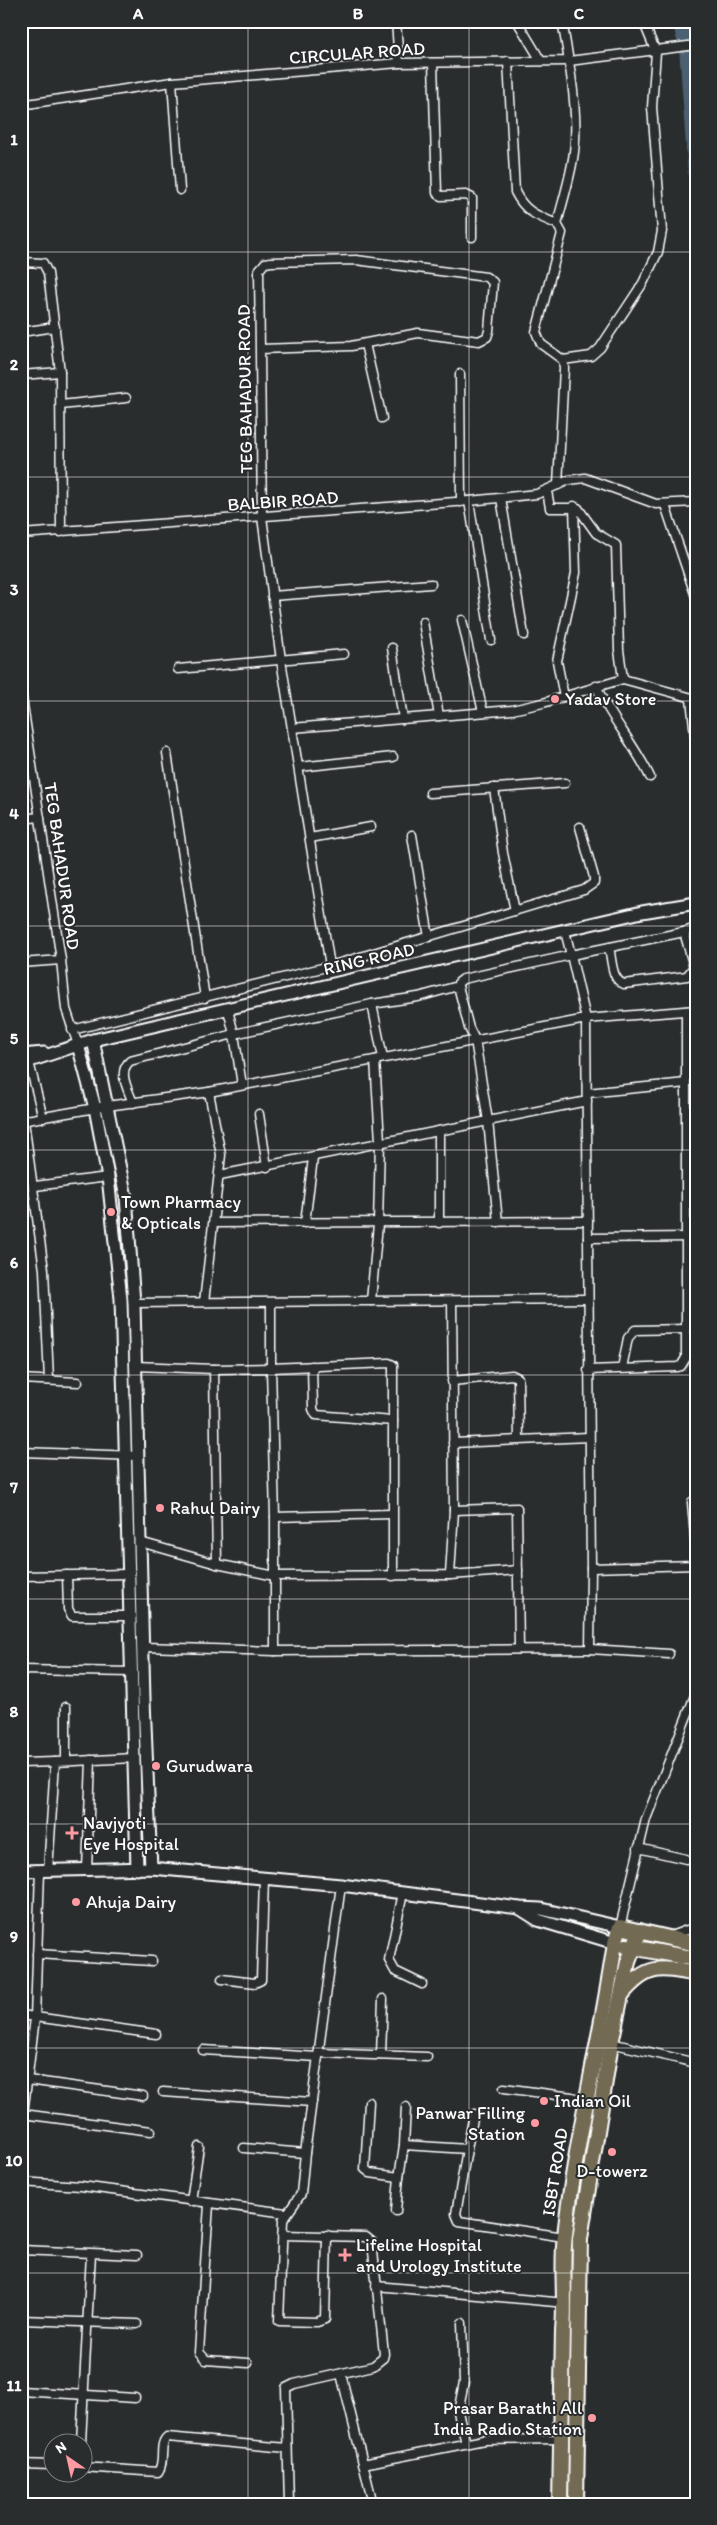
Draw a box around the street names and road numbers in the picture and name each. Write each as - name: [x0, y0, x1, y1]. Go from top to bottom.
- street label: CIRCULAR ROAD: [288, 37, 426, 69]
- street label: TEG BAHADUR ROAD: [233, 304, 257, 474]
- street label: BALBIR ROAD: [227, 486, 339, 516]
- street label: TEG BAHADUR ROAD: [39, 781, 85, 951]
- street label: RING ROAD: [321, 938, 417, 980]
- street label: ISBT ROAD: [537, 2126, 573, 2218]

